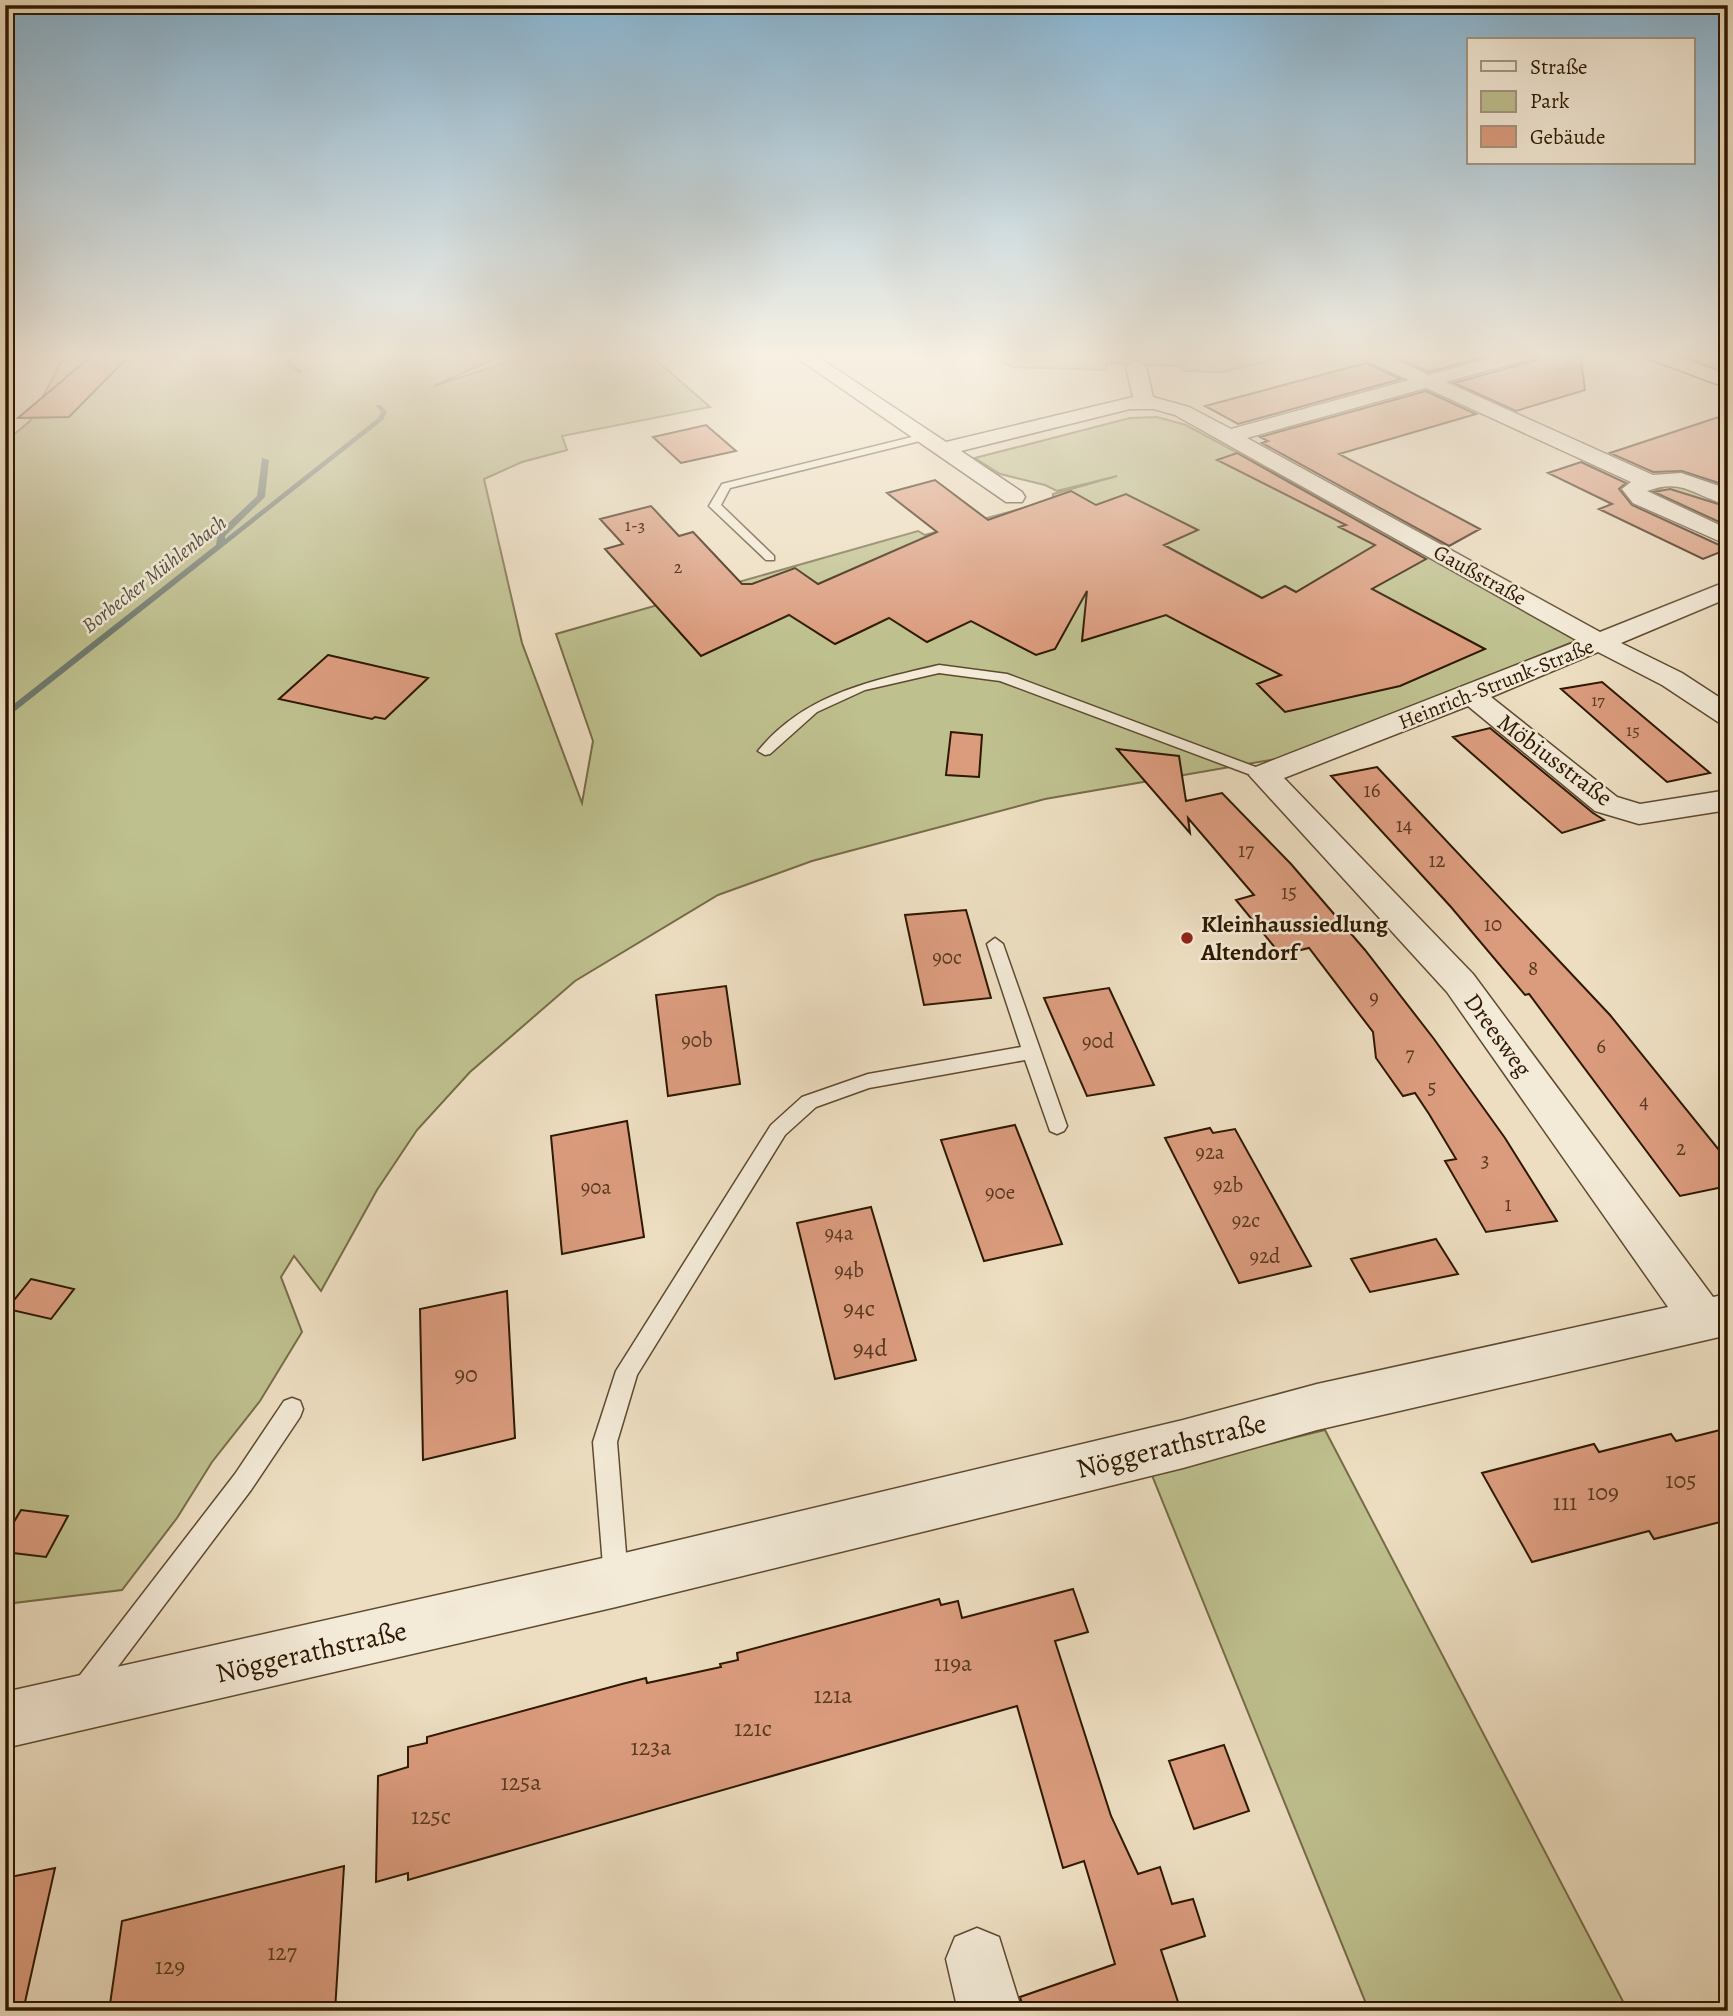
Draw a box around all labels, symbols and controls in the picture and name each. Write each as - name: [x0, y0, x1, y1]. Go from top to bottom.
- legend: [1467, 38, 1694, 164]
- text: Straße: [1530, 53, 1588, 81]
- text: Park: [1530, 87, 1570, 115]
- text: Gebäude: [1530, 123, 1606, 151]
- water label: Borbecker Mühlenbach: [76, 509, 232, 639]
- house number: 1-3: [625, 513, 645, 537]
- street label: Gaußstraße: [1429, 538, 1531, 612]
- house number: 2: [674, 555, 683, 579]
- street label: Heinrich-Strunk-Straße: [1394, 632, 1598, 736]
- house number: 17: [1591, 688, 1605, 712]
- street label: Möbiusstraße: [1491, 706, 1619, 814]
- house number: 15: [1626, 718, 1640, 742]
- house number: 16: [1364, 776, 1381, 804]
- house number: 14: [1396, 811, 1412, 839]
- house number: 17: [1238, 836, 1254, 864]
- house number: 12: [1428, 846, 1446, 874]
- house number: 15: [1281, 878, 1297, 906]
- place label: Kleinhaussiedlung Altendorf: [1200, 908, 1389, 968]
- house number: 10: [1484, 910, 1502, 938]
- marker: Kleinhaussiedlung Altendorf: [1179, 930, 1195, 946]
- house number: 90c: [932, 943, 962, 971]
- house number: 8: [1528, 954, 1538, 982]
- house number: 9: [1369, 983, 1379, 1011]
- street label: Dreesweg: [1457, 987, 1539, 1083]
- house number: 90b: [681, 1026, 713, 1054]
- house number: 90d: [1082, 1027, 1115, 1055]
- house number: 6: [1596, 1032, 1606, 1060]
- house number: 7: [1406, 1040, 1415, 1068]
- house number: 5: [1427, 1073, 1437, 1101]
- house number: 4: [1639, 1087, 1649, 1115]
- house number: 2: [1676, 1134, 1686, 1162]
- house number: 92a: [1195, 1138, 1225, 1166]
- house number: 3: [1481, 1146, 1489, 1174]
- house number: 92b: [1213, 1171, 1243, 1199]
- house number: 90a: [581, 1173, 611, 1201]
- house number: 90e: [985, 1178, 1015, 1206]
- house number: 1: [1504, 1190, 1512, 1218]
- house number: 92c: [1232, 1206, 1260, 1234]
- house number: 94a: [825, 1219, 854, 1247]
- house number: 92d: [1250, 1242, 1281, 1270]
- house number: 94b: [834, 1256, 864, 1284]
- house number: 94c: [843, 1292, 875, 1324]
- house number: 94d: [853, 1332, 887, 1364]
- house number: 90: [454, 1358, 478, 1390]
- street label: Nöggerathstraße: [1072, 1404, 1270, 1488]
- house number: 105: [1665, 1464, 1697, 1496]
- house number: 109: [1587, 1476, 1619, 1508]
- house number: 111: [1553, 1486, 1577, 1518]
- street label: Nöggerathstraße: [212, 1612, 410, 1692]
- house number: 119a: [934, 1647, 973, 1679]
- house number: 121a: [814, 1679, 853, 1711]
- house number: 121c: [734, 1712, 772, 1744]
- house number: 123a: [631, 1731, 672, 1763]
- house number: 125a: [500, 1766, 542, 1798]
- house number: 125c: [411, 1800, 451, 1832]
- house number: 127: [267, 1936, 298, 1968]
- house number: 129: [155, 1950, 185, 1982]

